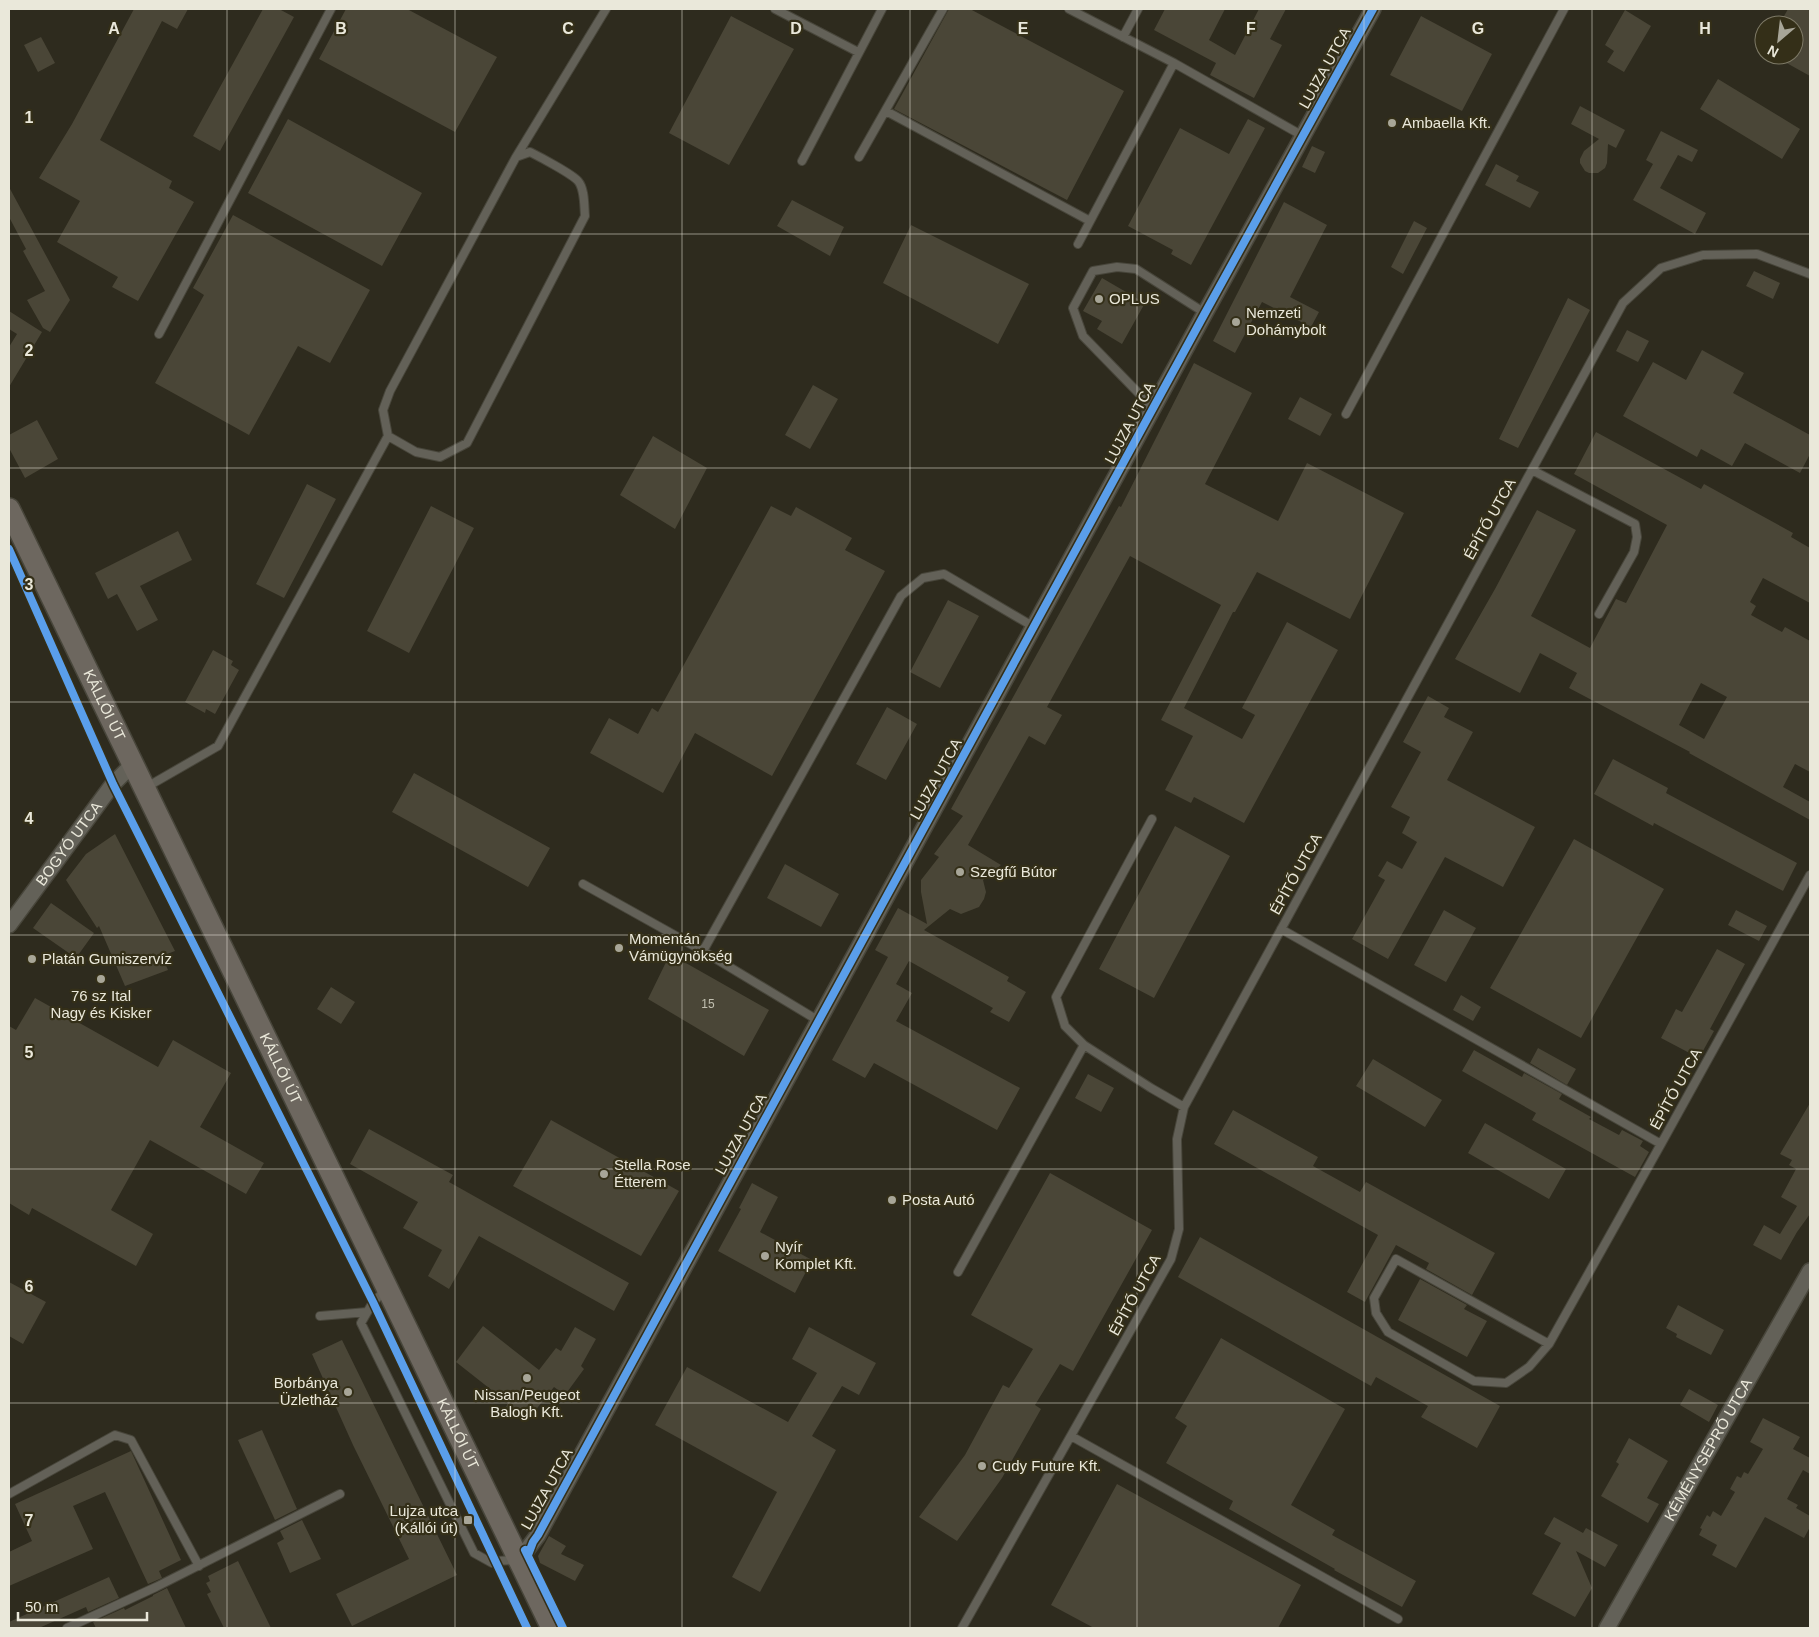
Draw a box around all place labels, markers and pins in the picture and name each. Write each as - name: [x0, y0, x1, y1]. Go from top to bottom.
- place label: Ambaella Kft.: [1402, 114, 1491, 131]
- marker: Ambaella Kft.: [1386, 117, 1398, 129]
- place label: OPLUS: [1109, 290, 1160, 307]
- marker: OPLUS: [1093, 293, 1105, 305]
- place label: Nemzeti Dohámybolt: [1246, 304, 1327, 338]
- marker: Nemzeti Dohámybolt: [1230, 316, 1242, 328]
- place label: Szegfű Bútor: [970, 863, 1057, 880]
- marker: Szegfű Bútor: [954, 866, 966, 878]
- place label: Momentán Vámügynökség: [629, 930, 732, 964]
- marker: Momentán Vámügynökség: [613, 942, 625, 954]
- place label: Platán Gumiszervíz: [42, 950, 172, 967]
- marker: Platán Gumiszervíz: [26, 953, 38, 965]
- marker: 76 sz Ital Nagy és Kisker: [95, 973, 107, 985]
- place label: 76 sz Ital Nagy és Kisker: [51, 987, 151, 1021]
- place label: Stella Rose Étterem: [614, 1156, 691, 1190]
- marker: Stella Rose Étterem: [598, 1168, 610, 1180]
- place label: Posta Autó: [902, 1191, 975, 1208]
- marker: Posta Autó: [886, 1194, 898, 1206]
- place label: Nyír Komplet Kft.: [775, 1238, 857, 1272]
- marker: Nyír Komplet Kft.: [759, 1250, 771, 1262]
- marker: Nissan/Peugeot Balogh Kft.: [521, 1372, 533, 1384]
- place label: Borbánya Üzletház: [274, 1374, 339, 1408]
- marker: Borbánya Üzletház: [342, 1386, 354, 1398]
- place label: Nissan/Peugeot Balogh Kft.: [474, 1386, 581, 1420]
- place label: Cudy Future Kft.: [992, 1457, 1101, 1474]
- marker: Cudy Future Kft.: [976, 1460, 988, 1472]
- place label: Lujza utca (Kállói út): [390, 1502, 459, 1536]
- marker: Lujza utca (Kállói út): [462, 1514, 474, 1526]

